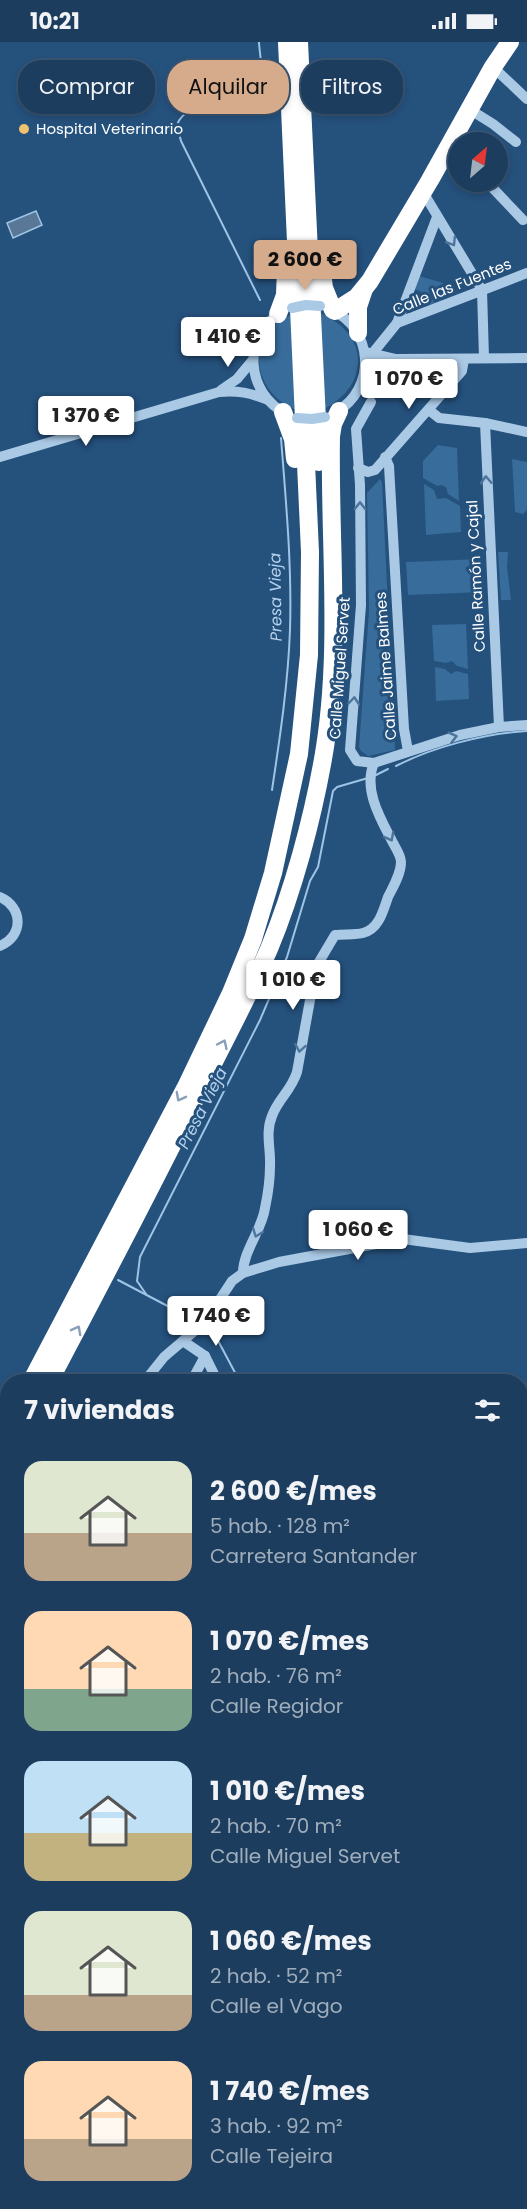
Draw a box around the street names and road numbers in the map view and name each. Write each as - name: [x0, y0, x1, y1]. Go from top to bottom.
- street label: Calle las Fuentes: [389, 253, 515, 320]
- street label: Calle Ramón y Cajal: [461, 500, 490, 652]
- street label: Calle Jaime Balmes: [370, 591, 401, 741]
- street label: Calle Miguel Servet: [324, 596, 355, 740]

